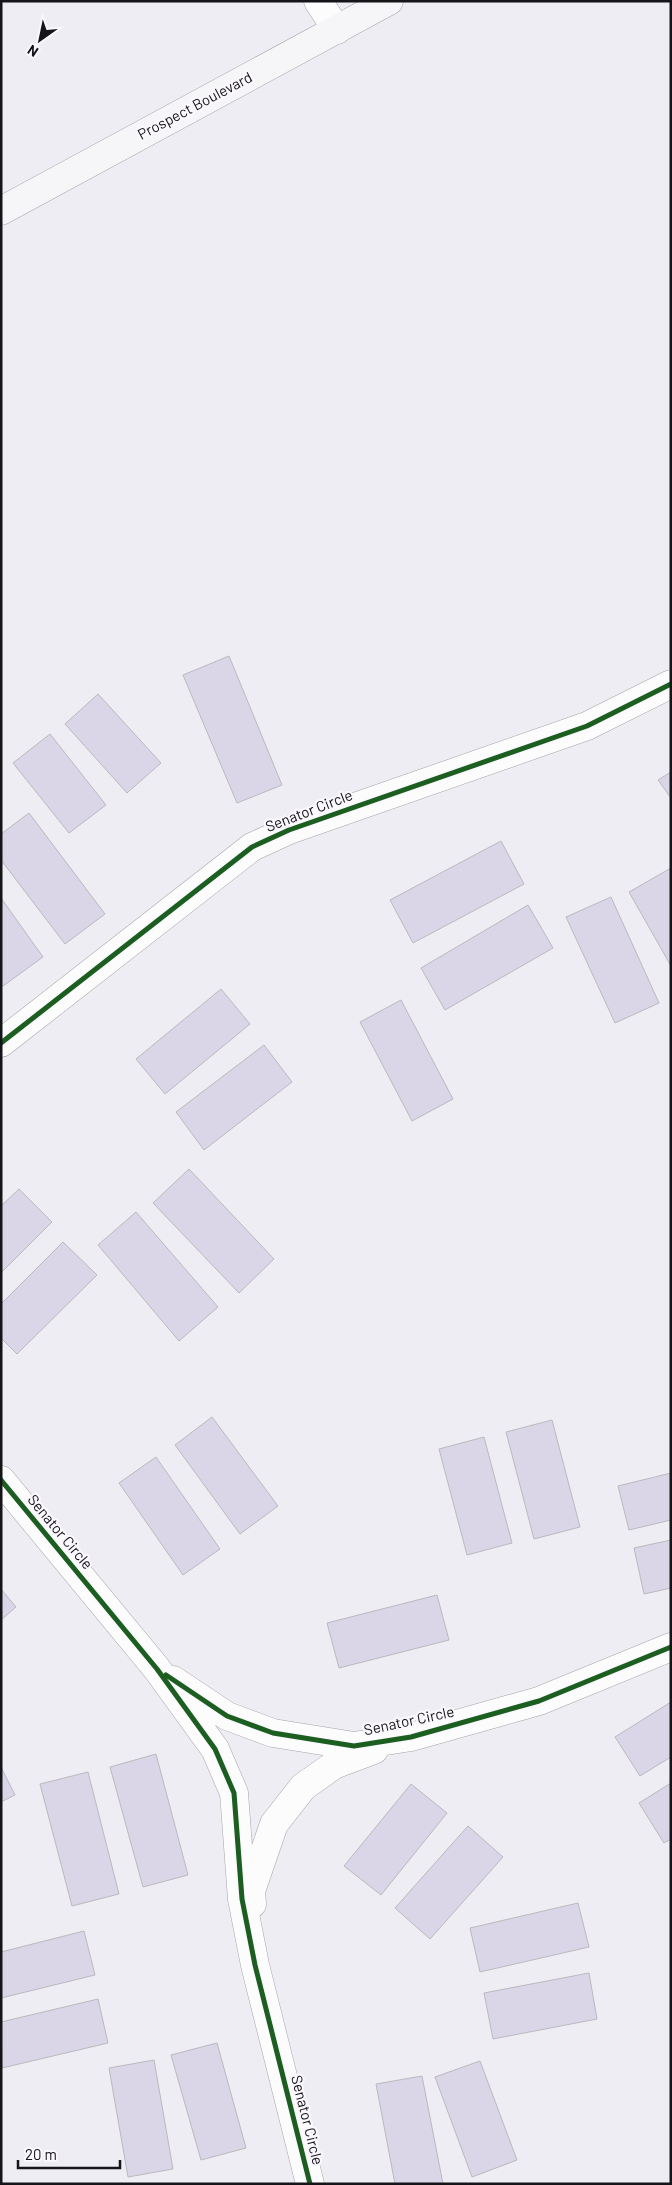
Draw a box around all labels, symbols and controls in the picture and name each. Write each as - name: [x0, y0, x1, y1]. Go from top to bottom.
- north arrow: [15, 15, 65, 65]
- text: N: [24, 42, 41, 61]
- street label: Prospect Boulevard: [134, 67, 255, 143]
- street label: Senator Circle: [263, 785, 355, 835]
- street label: Senator Circle: [24, 1490, 97, 1572]
- street label: Senator Circle: [362, 1702, 456, 1738]
- street label: Senator Circle: [288, 2073, 328, 2167]
- scale bar: [18, 2138, 120, 2170]
- text: 20 m: [25, 2145, 57, 2163]

